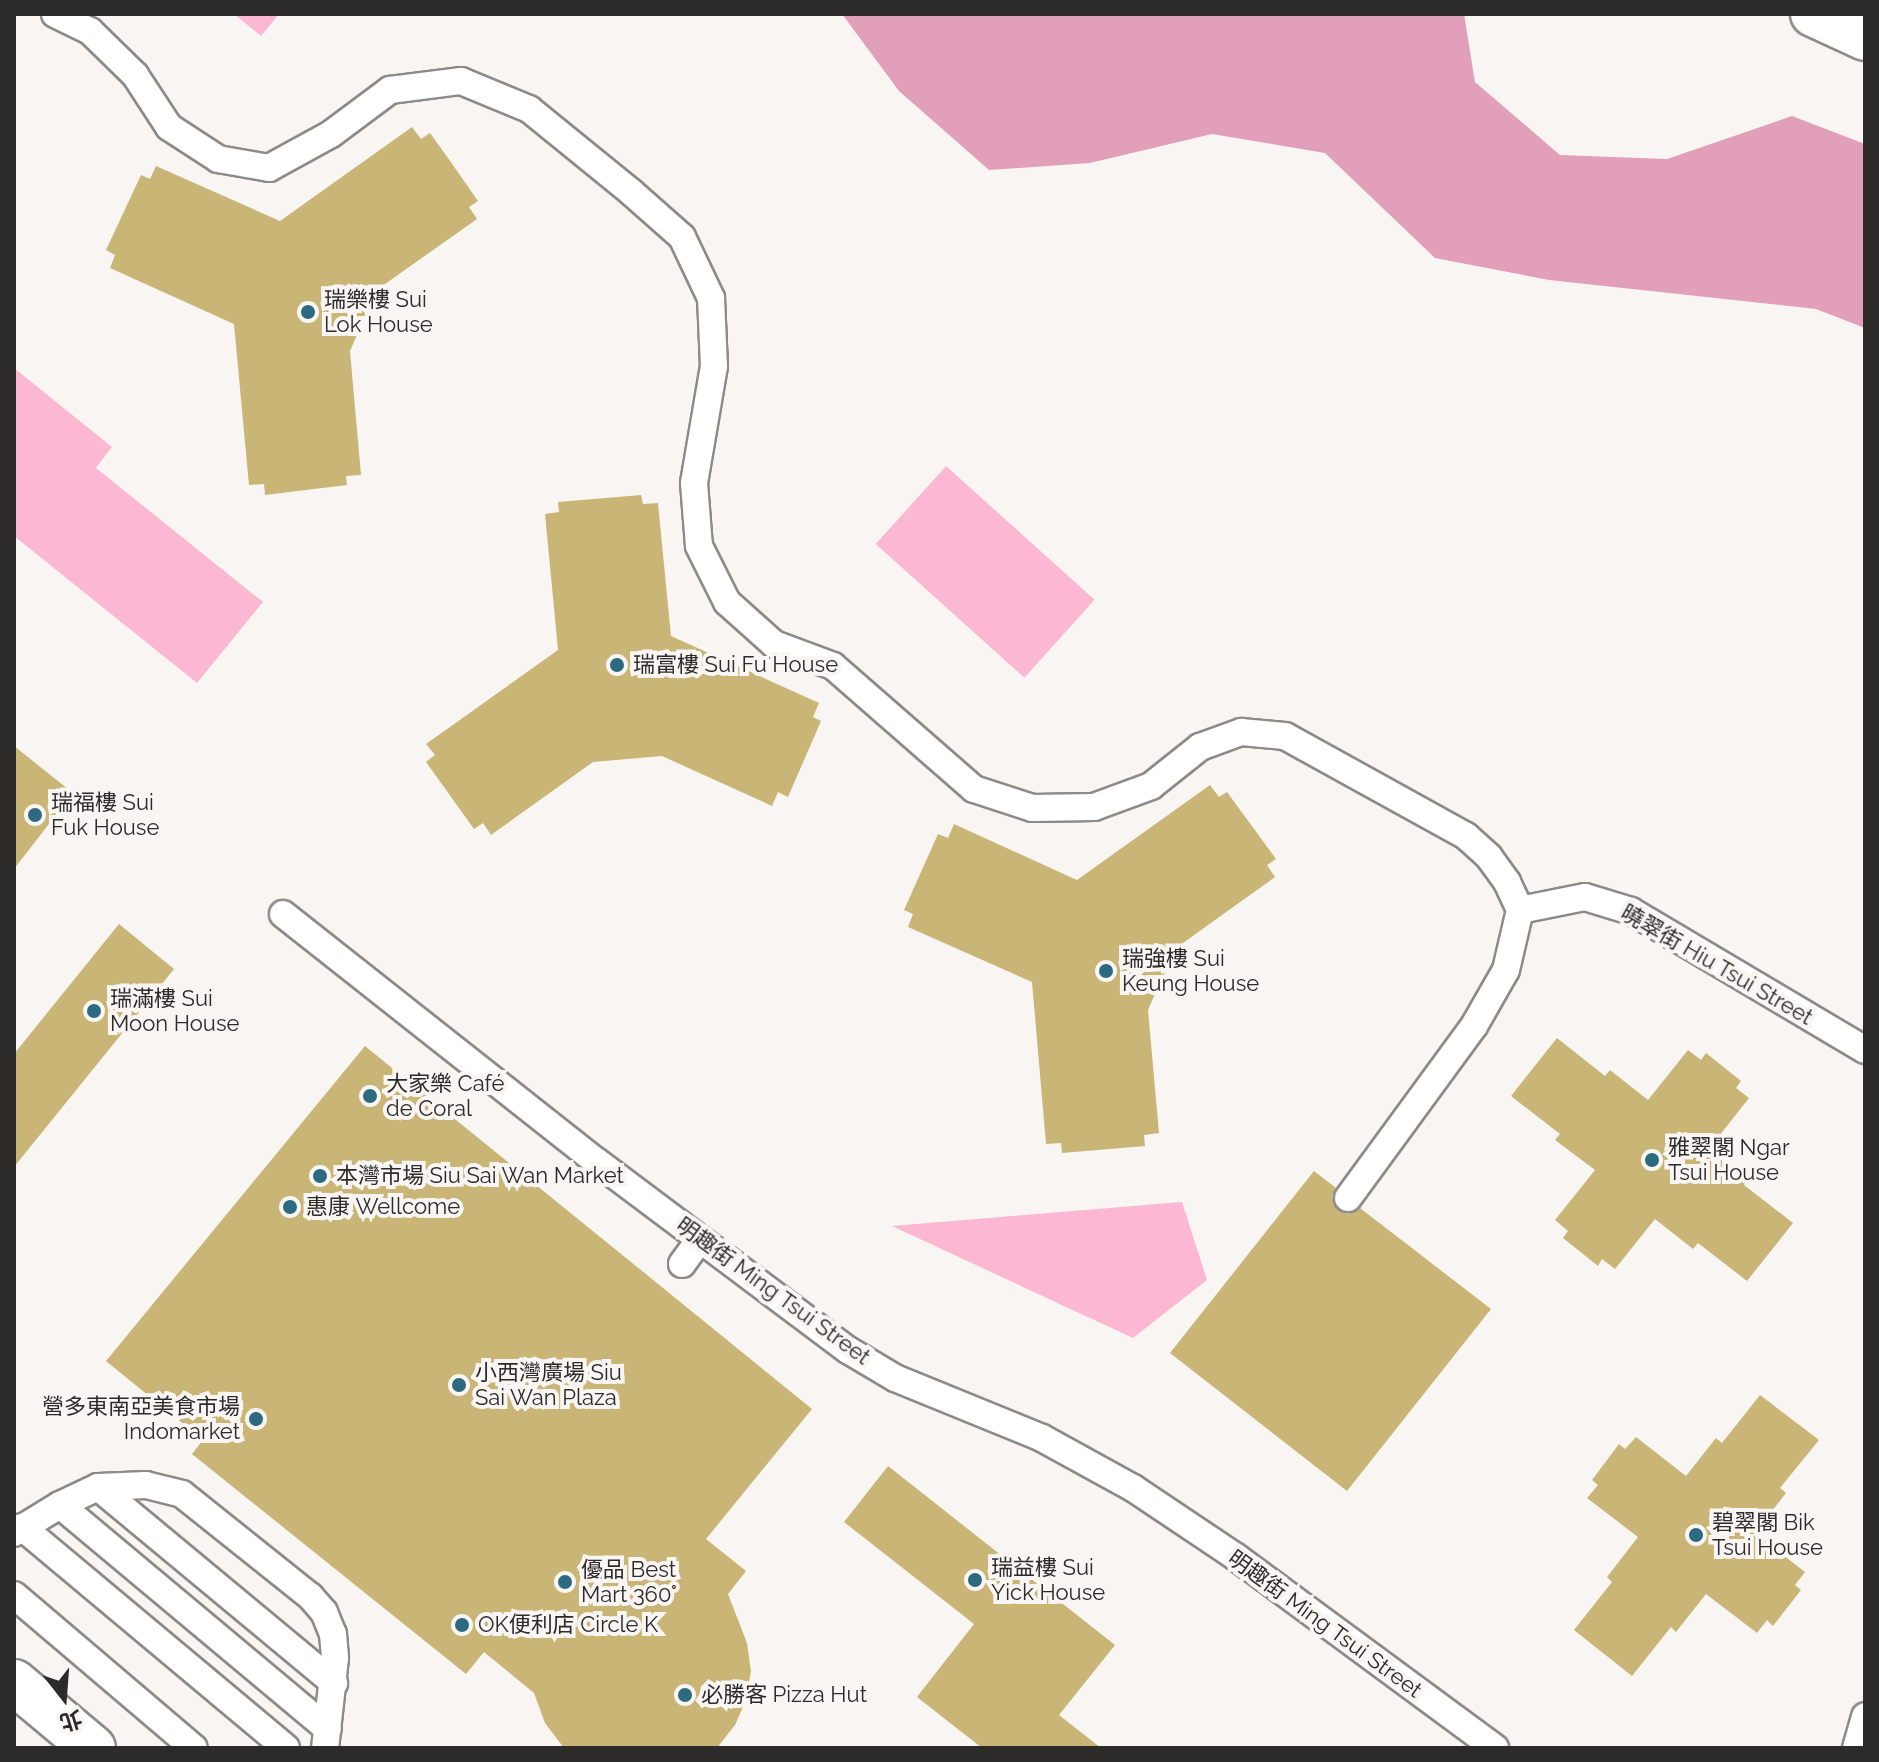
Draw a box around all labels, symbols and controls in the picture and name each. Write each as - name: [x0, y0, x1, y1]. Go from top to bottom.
- place label: 瑞樂樓 Sui Lok House: [324, 286, 433, 338]
- marker: 瑞樂樓 Sui Lok House: [299, 303, 317, 321]
- place label: 瑞富樓 Sui Fu House: [633, 652, 838, 678]
- marker: 瑞富樓 Sui Fu House: [608, 656, 626, 674]
- place label: 瑞福樓 Sui Fuk House: [51, 789, 159, 840]
- marker: 瑞福樓 Sui Fuk House: [26, 806, 44, 824]
- street label: 曉翠街 Hiu Tsui Street: [1616, 899, 1818, 1031]
- place label: 瑞強樓 Sui Keung House: [1122, 945, 1259, 996]
- marker: 瑞強樓 Sui Keung House: [1097, 962, 1115, 980]
- place label: 瑞滿樓 Sui Moon House: [110, 985, 239, 1036]
- marker: 瑞滿樓 Sui Moon House: [85, 1002, 103, 1020]
- place label: 大家樂 Café de Coral: [386, 1070, 504, 1122]
- marker: 大家樂 Café de Coral: [361, 1087, 379, 1105]
- place label: 雅翠閣 Ngar Tsui House: [1668, 1134, 1790, 1186]
- marker: 雅翠閣 Ngar Tsui House: [1643, 1151, 1661, 1169]
- place label: 本灣市場 Siu Sai Wan Market: [336, 1163, 625, 1189]
- marker: 本灣市場 Siu Sai Wan Market: [311, 1167, 329, 1185]
- place label: 惠康 Wellcome: [306, 1194, 460, 1220]
- marker: 惠康 Wellcome: [281, 1198, 299, 1216]
- street label: 明趣街 Ming Tsui Street: [671, 1212, 875, 1370]
- place label: 小西灣廣場 Siu Sai Wan Plaza: [475, 1359, 622, 1410]
- marker: 小西灣廣場 Siu Sai Wan Plaza: [450, 1376, 468, 1394]
- place label: 營多東南亞美食市場 Indomarket: [42, 1393, 240, 1444]
- marker: 營多東南亞美食市場 Indomarket: [247, 1410, 265, 1428]
- place label: 碧翠閣 Bik Tsui House: [1712, 1509, 1823, 1560]
- marker: 碧翠閣 Bik Tsui House: [1687, 1526, 1705, 1544]
- street label: 明趣街 Ming Tsui Street: [1223, 1545, 1427, 1703]
- place label: 瑞益樓 Sui Yick House: [991, 1554, 1105, 1606]
- place label: 優品 Best Mart 360°: [581, 1556, 677, 1608]
- marker: 瑞益樓 Sui Yick House: [966, 1571, 984, 1589]
- marker: 優品 Best Mart 360°: [556, 1573, 574, 1591]
- place label: OK便利店 Circle K: [478, 1612, 658, 1638]
- marker: OK便利店 Circle K: [453, 1616, 471, 1634]
- north arrow: [24, 1658, 104, 1738]
- place label: 必勝客 Pizza Hut: [701, 1682, 867, 1708]
- marker: 必勝客 Pizza Hut: [676, 1686, 694, 1704]
- text: 北: [57, 1705, 85, 1737]

